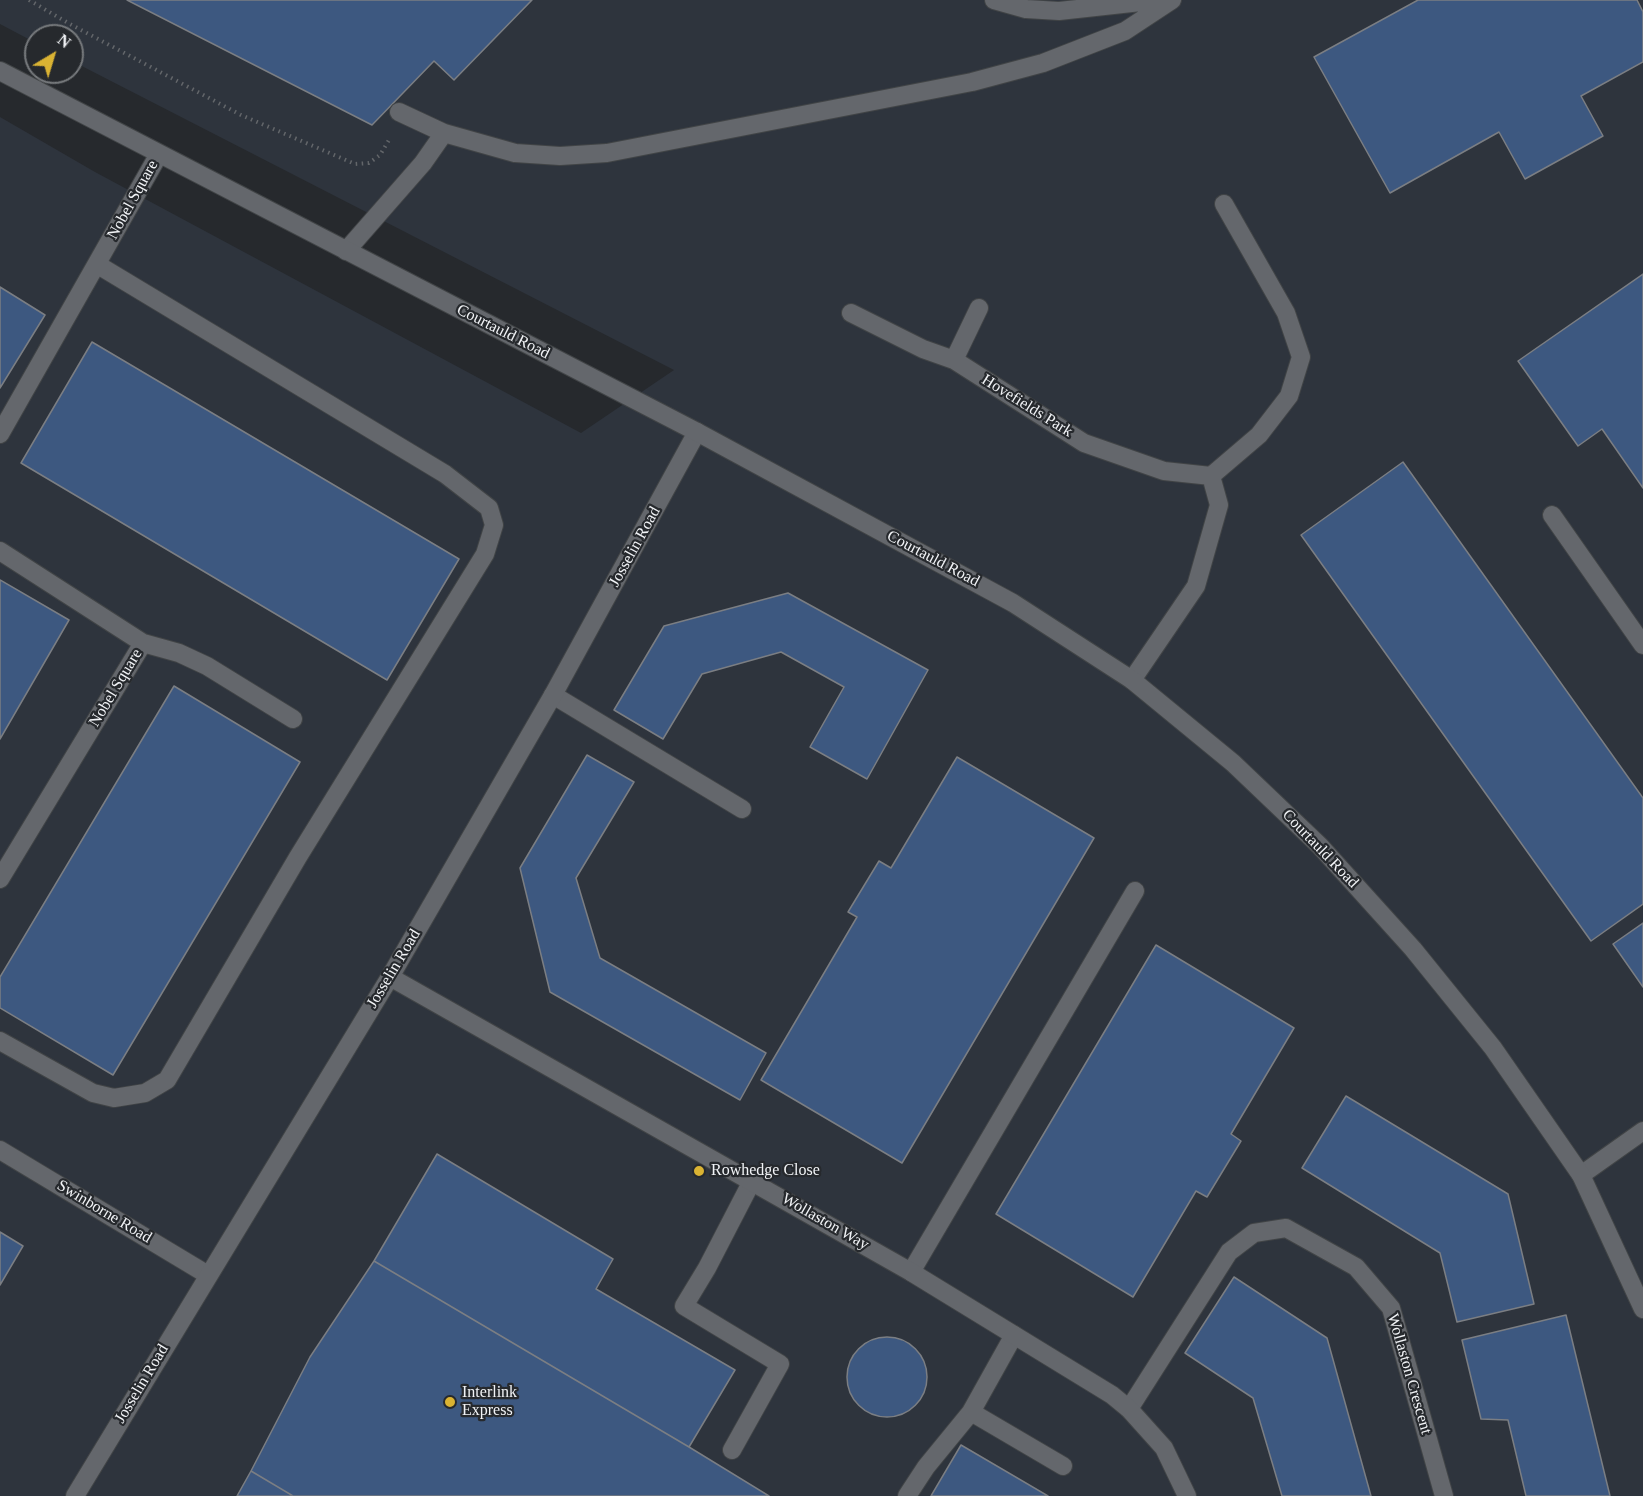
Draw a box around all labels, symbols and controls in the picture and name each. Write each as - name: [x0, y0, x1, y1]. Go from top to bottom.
- north arrow: [24, 24, 84, 84]
- text: N: [54, 31, 74, 51]
- street label: Nobel Square: [103, 157, 163, 243]
- street label: Courtauld Road: [453, 300, 553, 364]
- street label: Hovefields Park: [978, 370, 1076, 442]
- street label: Josselin Road: [605, 504, 665, 590]
- street label: Courtauld Road: [884, 527, 982, 591]
- street label: Nobel Square: [85, 646, 147, 730]
- street label: Courtauld Road: [1278, 806, 1362, 892]
- street label: Josselin Road: [363, 926, 425, 1012]
- place label: Rowhedge Close: [711, 1161, 820, 1181]
- marker: Rowhedge Close: [692, 1164, 706, 1178]
- street label: Swinborne Road: [53, 1176, 155, 1248]
- street label: Wollaston Way: [778, 1189, 872, 1255]
- street label: Wollaston Crescent: [1383, 1312, 1435, 1436]
- street label: Josselin Road: [111, 1341, 173, 1427]
- place label: Interlink Express: [462, 1383, 517, 1421]
- marker: Interlink Express: [443, 1395, 457, 1409]

